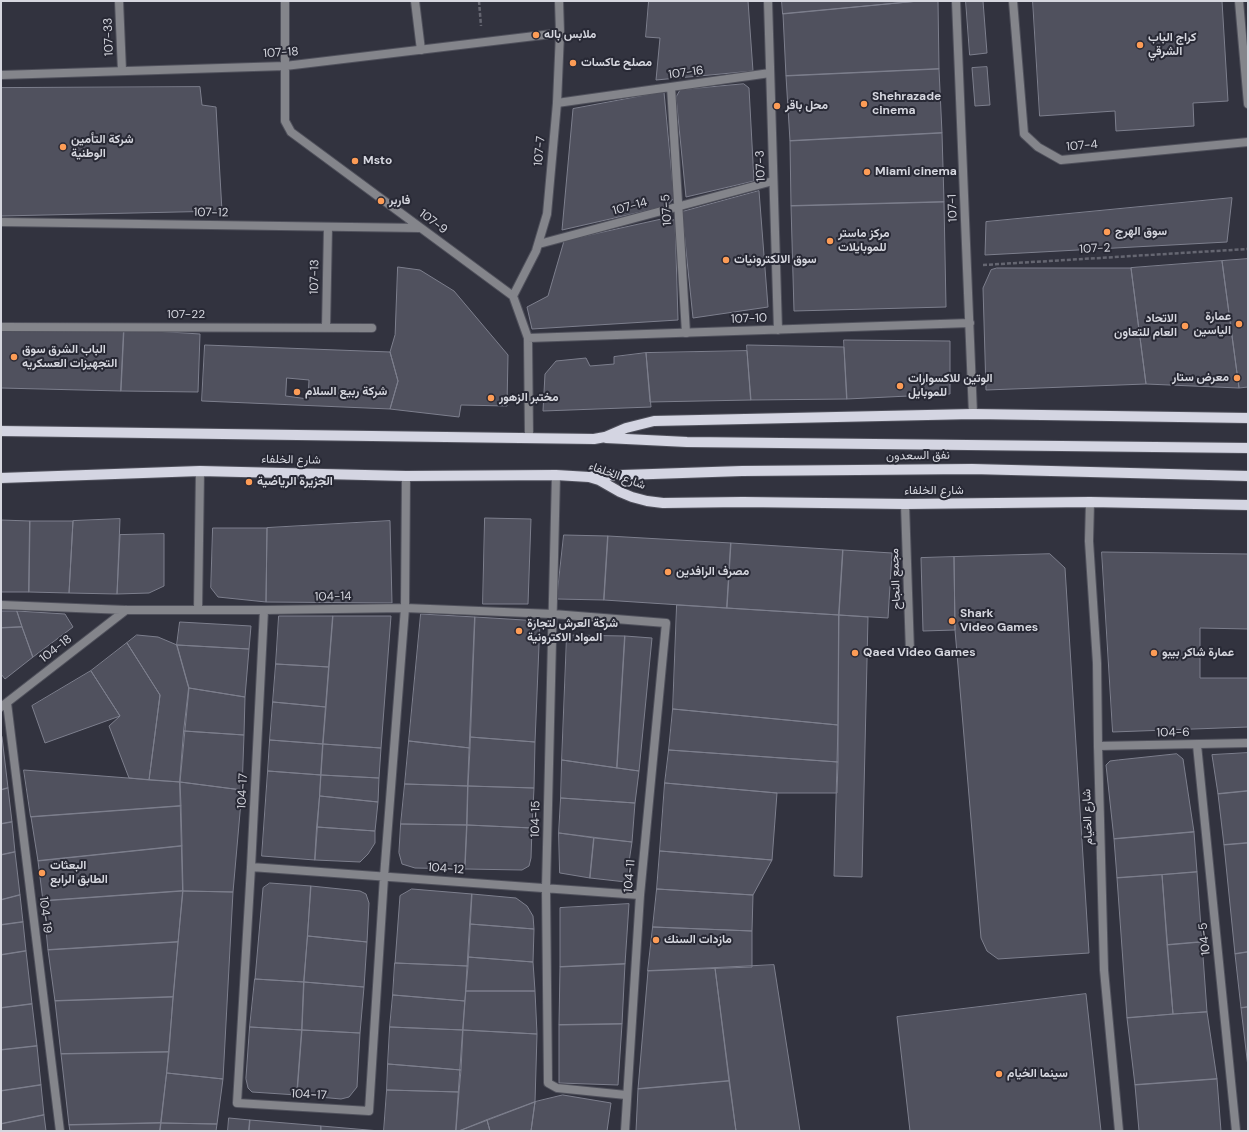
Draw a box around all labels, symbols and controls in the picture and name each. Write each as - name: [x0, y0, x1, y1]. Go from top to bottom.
- street label: 107-33: [101, 18, 117, 56]
- place label: ملابس باله: [544, 28, 596, 42]
- marker: ملابس باله: [531, 30, 541, 40]
- place label: كراج الباب الشرقي: [1148, 31, 1196, 59]
- marker: كراج الباب الشرقي: [1135, 40, 1145, 50]
- street label: 107-18: [263, 45, 299, 61]
- place label: مصلح عاكسات: [581, 56, 652, 70]
- marker: مصلح عاكسات: [568, 58, 578, 68]
- street label: 107-16: [667, 63, 705, 83]
- place label: Shehrazade cinema: [872, 90, 941, 118]
- place label: محل باقر: [785, 99, 828, 113]
- marker: Shehrazade cinema: [859, 99, 869, 109]
- marker: محل باقر: [772, 101, 782, 111]
- place label: شركة التأمين الوطنية: [71, 133, 134, 161]
- street label: 107-7: [532, 135, 548, 167]
- street label: 107-4: [1066, 137, 1098, 155]
- marker: شركة التأمين الوطنية: [58, 142, 68, 152]
- street label: 107-3: [753, 150, 769, 182]
- place label: Msto: [363, 154, 392, 168]
- marker: Msto: [350, 156, 360, 166]
- place label: Miami cinema: [875, 165, 957, 179]
- marker: Miami cinema: [862, 167, 872, 177]
- place label: فاربر: [389, 194, 410, 208]
- street label: 107-5: [659, 194, 675, 226]
- street label: 107-1: [945, 194, 961, 222]
- street label: 107-14: [611, 195, 649, 219]
- marker: فاربر: [376, 196, 386, 206]
- street label: 107-12: [193, 205, 229, 221]
- street label: 107-9: [416, 207, 450, 237]
- place label: سوق الهرج: [1115, 225, 1167, 239]
- place label: مركز ماستر للموبايلات: [838, 227, 890, 255]
- marker: سوق الهرج: [1102, 227, 1112, 237]
- marker: مركز ماستر للموبايلات: [825, 236, 835, 246]
- street label: 107-2: [1079, 241, 1111, 257]
- place label: سوق الالكترونيات: [734, 253, 817, 267]
- marker: سوق الالكترونيات: [721, 255, 731, 265]
- street label: 107-13: [307, 259, 323, 295]
- street label: 107-22: [167, 308, 205, 322]
- place label: عمارة الياسين: [1194, 310, 1231, 338]
- street label: 107-10: [731, 311, 767, 327]
- place label: الاتحاد العام للتعاون: [1114, 312, 1177, 340]
- marker: عمارة الياسين: [1234, 319, 1244, 329]
- marker: الاتحاد العام للتعاون: [1180, 321, 1190, 331]
- place label: الباب الشرق سوق التجهيزات العسكريه: [22, 343, 117, 371]
- marker: الباب الشرق سوق التجهيزات العسكريه: [9, 352, 19, 362]
- place label: معرض ستار: [1172, 371, 1229, 385]
- place label: الوتين للاكسوارات للموبايل: [908, 372, 993, 400]
- marker: معرض ستار: [1232, 373, 1242, 383]
- marker: الوتين للاكسوارات للموبايل: [895, 381, 905, 391]
- place label: شركة ربيع السلام: [305, 385, 387, 399]
- marker: شركة ربيع السلام: [292, 387, 302, 397]
- place label: مختبر الزهور: [499, 391, 559, 405]
- marker: مختبر الزهور: [486, 393, 496, 403]
- street label: نفق السعدون: [886, 448, 950, 464]
- street label: شارع الخلفاء: [261, 452, 321, 468]
- street label: شارع الخلفاء: [587, 459, 647, 493]
- place label: الجزيرة الرياضية: [257, 475, 333, 489]
- marker: الجزيرة الرياضية: [244, 477, 254, 487]
- street label: شارع الخلفاء: [904, 484, 964, 498]
- street label: مجمع النجاح: [888, 548, 904, 610]
- place label: مصرف الرافدين: [676, 565, 749, 579]
- marker: مصرف الرافدين: [663, 567, 673, 577]
- street label: 104-14: [314, 589, 352, 605]
- place label: Shark Video Games: [960, 607, 1038, 635]
- marker: Shark Video Games: [947, 616, 957, 626]
- place label: شركة العرش لتجارة المواد الاكترونية: [527, 617, 618, 645]
- marker: شركة العرش لتجارة المواد الاكترونية: [514, 626, 524, 636]
- street label: 104-18: [37, 632, 75, 666]
- place label: Qaed Video Games: [863, 646, 976, 660]
- place label: عمارة شاكر بيبو: [1162, 646, 1234, 660]
- marker: Qaed Video Games: [850, 648, 860, 658]
- marker: عمارة شاكر بيبو: [1149, 648, 1159, 658]
- street label: 104-6: [1156, 726, 1190, 740]
- street label: 104-17: [235, 773, 251, 809]
- street label: شارع الخيام: [1080, 789, 1096, 845]
- street label: 104-15: [528, 800, 544, 838]
- place label: البعثات الطابق الرابع: [50, 859, 108, 887]
- street label: 104-11: [621, 859, 639, 893]
- street label: 104-12: [427, 861, 465, 877]
- marker: البعثات الطابق الرابع: [37, 868, 47, 878]
- street label: 104-19: [36, 896, 54, 934]
- street label: 104-5: [1196, 922, 1214, 956]
- place label: مازدات السنك: [664, 933, 732, 947]
- marker: مازدات السنك: [651, 935, 661, 945]
- place label: سينما الخيام: [1007, 1067, 1068, 1081]
- marker: سينما الخيام: [994, 1069, 1004, 1079]
- street label: 104-17: [291, 1087, 327, 1103]

